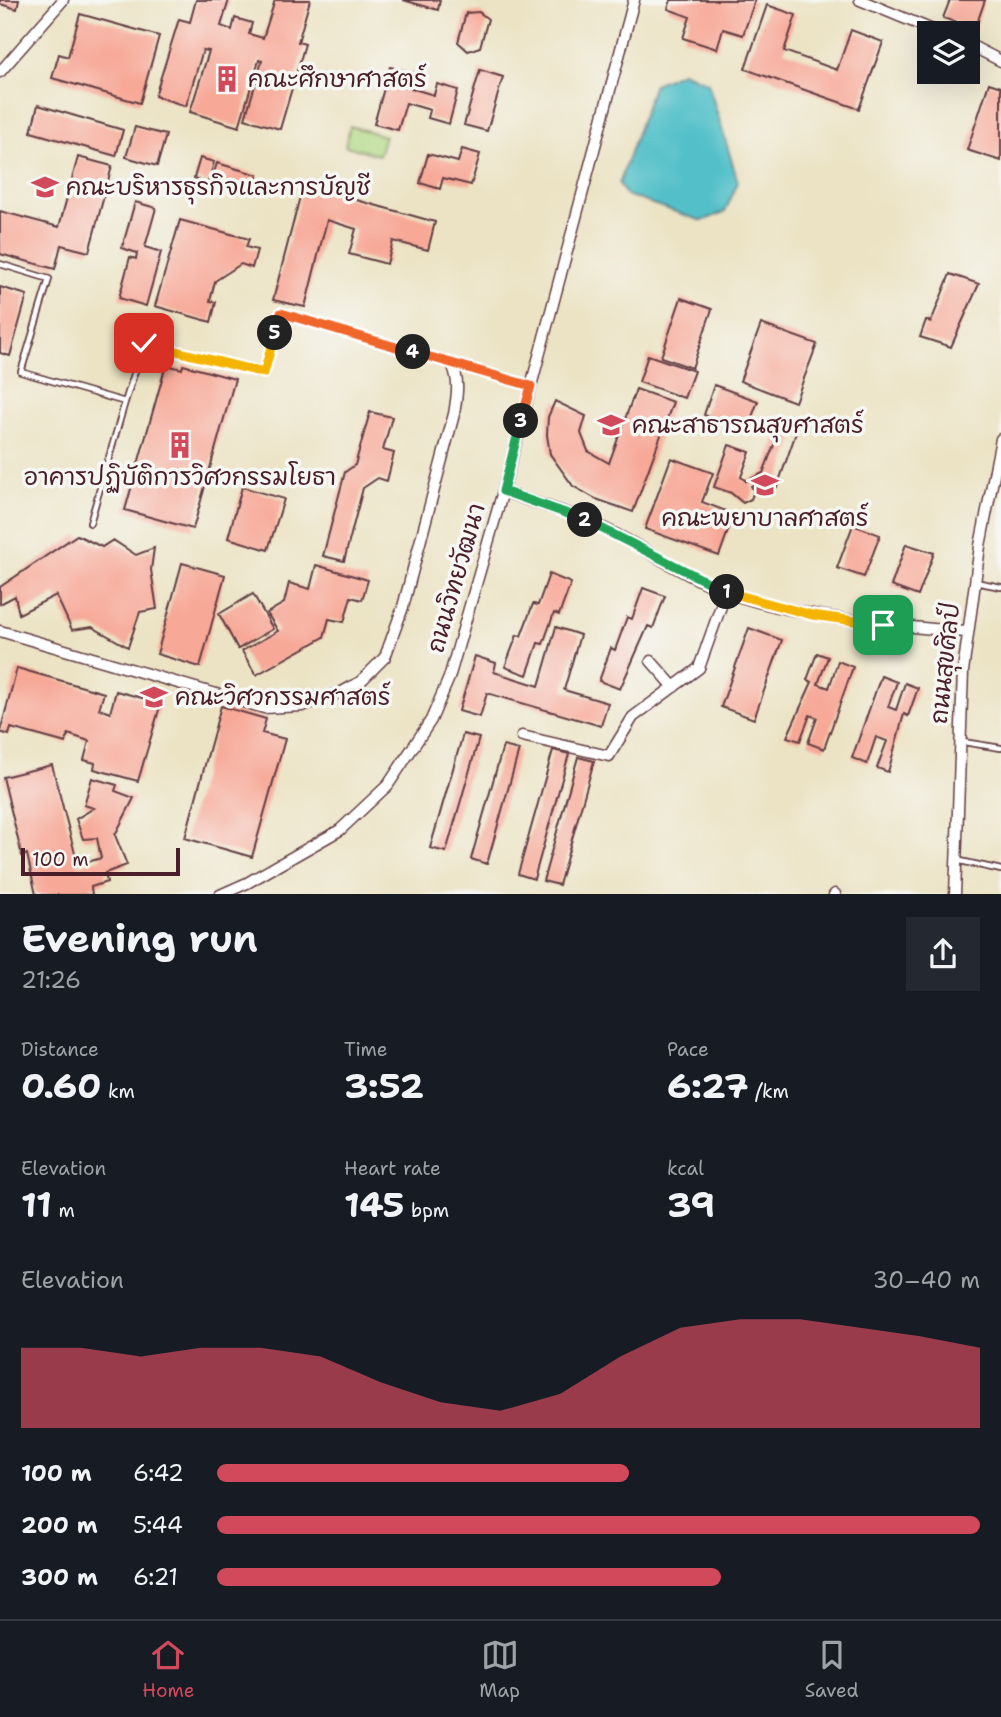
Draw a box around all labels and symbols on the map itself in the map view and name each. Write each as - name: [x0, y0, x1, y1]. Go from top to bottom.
- place label: คณะศึกษาศาสตร์: [248, 63, 427, 95]
- building icon: คณะศึกษาศาสตร์: [212, 64, 242, 94]
- place label: คณะบริหารธุรกิจและการบัญชี: [66, 171, 371, 205]
- school or university icon: คณะบริหารธุรกิจและการบัญชี: [30, 172, 60, 202]
- pin: [114, 313, 174, 373]
- pin: 5: [258, 316, 292, 350]
- pin: 4: [396, 334, 430, 370]
- pin: 3: [504, 404, 538, 438]
- place label: คณะสาธารณสุขศาสตร์: [632, 409, 864, 443]
- school or university icon: คณะสาธารณสุขศาสตร์: [596, 410, 626, 440]
- building icon: อาคารปฏิบัติการวิศวกรรมโยธา: [165, 430, 195, 460]
- place label: อาคารปฏิบัติการวิศวกรรมโยธา: [24, 461, 336, 493]
- school or university icon: คณะพยาบาลศาสตร์: [750, 470, 780, 500]
- street label: ถนนวิทยวัฒนา: [419, 499, 493, 657]
- place label: คณะพยาบาลศาสตร์: [661, 502, 869, 534]
- pin: 2: [568, 503, 602, 538]
- pin: 1: [710, 574, 744, 610]
- pin: [853, 595, 913, 655]
- street label: ถนนสุขศิลป์: [923, 600, 969, 726]
- place label: คณะวิศวกรรมศาสตร์: [175, 681, 391, 713]
- school or university icon: คณะวิศวกรรมศาสตร์: [139, 682, 169, 712]
- scale bar: [21, 846, 180, 877]

